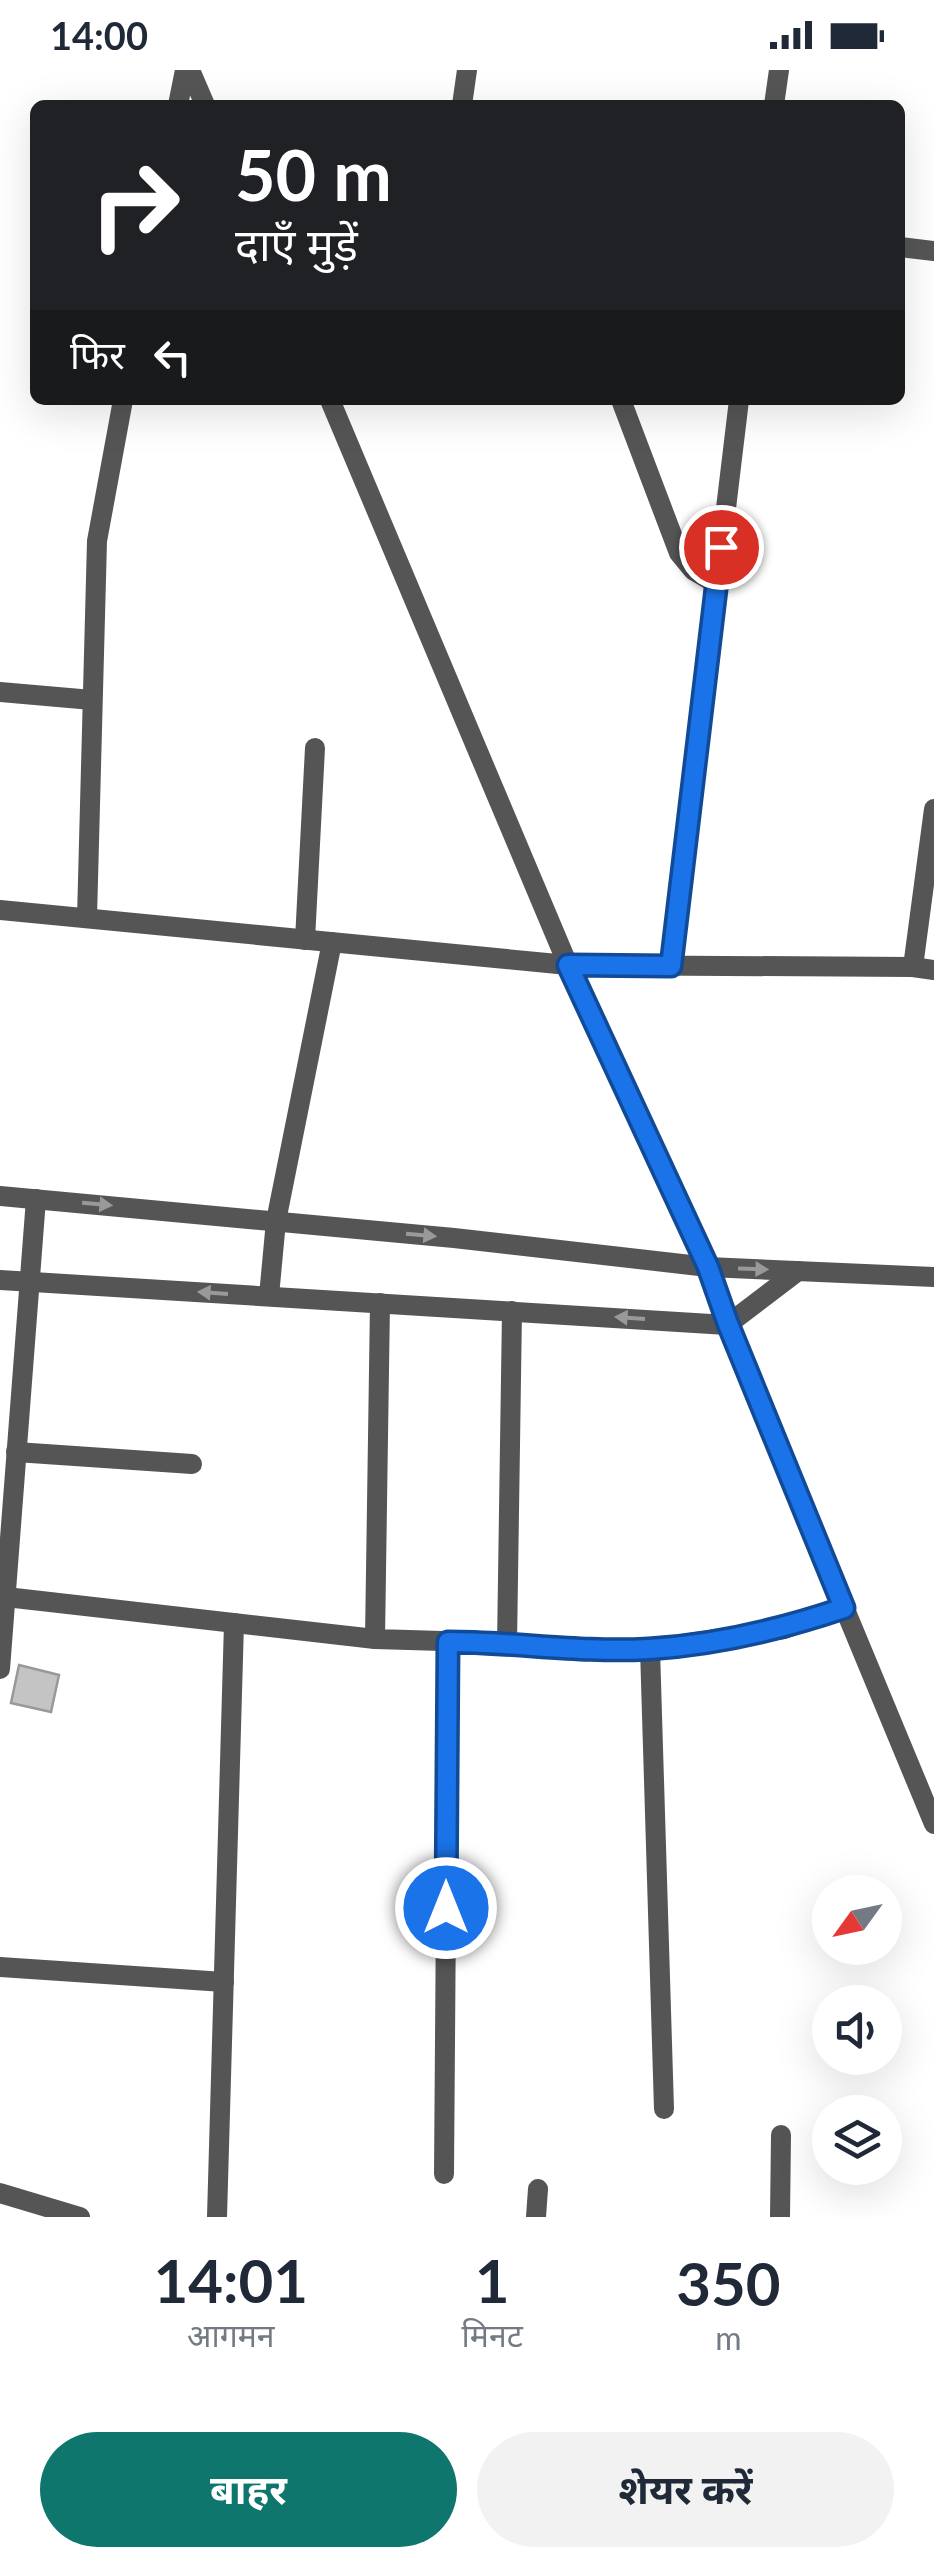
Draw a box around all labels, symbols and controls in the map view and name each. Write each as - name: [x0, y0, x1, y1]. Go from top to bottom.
- text: 14:00: [50, 12, 148, 58]
- text: 50 m: [235, 132, 392, 216]
- icon: right: [70, 140, 200, 270]
- text: दाएँ मुड़ें: [235, 217, 358, 271]
- icon: left: [145, 330, 200, 385]
- text: फिर: [70, 331, 125, 377]
- pin: [679, 505, 764, 590]
- icon: arrive: [694, 520, 749, 575]
- one-way arrow: [82, 1196, 114, 1212]
- one-way arrow: [405, 1227, 437, 1243]
- one-way arrow: [738, 1261, 770, 1277]
- one-way arrow: [196, 1285, 228, 1301]
- one-way arrow: [614, 1310, 646, 1326]
- position arrow: [394, 1856, 498, 1960]
- north arrow: [812, 1875, 902, 1965]
- map controls: [812, 1875, 902, 2185]
- button: sound: [812, 1985, 902, 2075]
- button: layers: [812, 2095, 902, 2185]
- text: 14:01: [153, 2244, 308, 2316]
- text: 1: [475, 2244, 510, 2316]
- text: 350: [676, 2247, 781, 2319]
- text: आगमन: [187, 2315, 275, 2354]
- text: मिनट: [461, 2315, 523, 2354]
- text: m: [715, 2318, 742, 2357]
- button: बाहर: [40, 2432, 457, 2547]
- button: शेयर करें: [477, 2432, 894, 2547]

